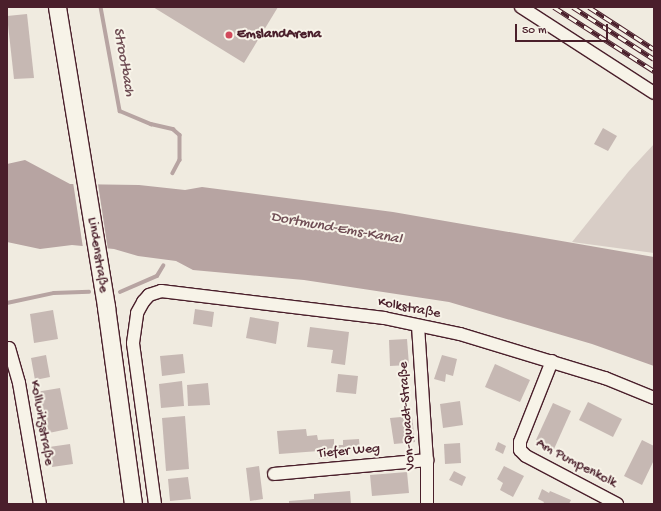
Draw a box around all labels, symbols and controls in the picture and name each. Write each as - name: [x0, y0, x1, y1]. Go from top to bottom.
- scale bar: [517, 16, 610, 42]
- text: 50 m: [522, 24, 547, 38]
- water label: Strootbach: [108, 26, 138, 98]
- place label: EmslandArena: [237, 27, 321, 43]
- marker: EmslandArena: [224, 30, 234, 40]
- water label: Dortmund-Ems-Kanal: [269, 209, 403, 249]
- street label: Lindenstraße: [83, 216, 111, 294]
- street label: Kolkstraße: [376, 295, 442, 323]
- street label: Von-Quadt-Straße: [396, 361, 420, 471]
- street label: Kollwitzstraße: [25, 379, 57, 467]
- street label: Am Pumpenkolk: [533, 436, 619, 492]
- street label: Tiefer Weg: [317, 441, 381, 463]

